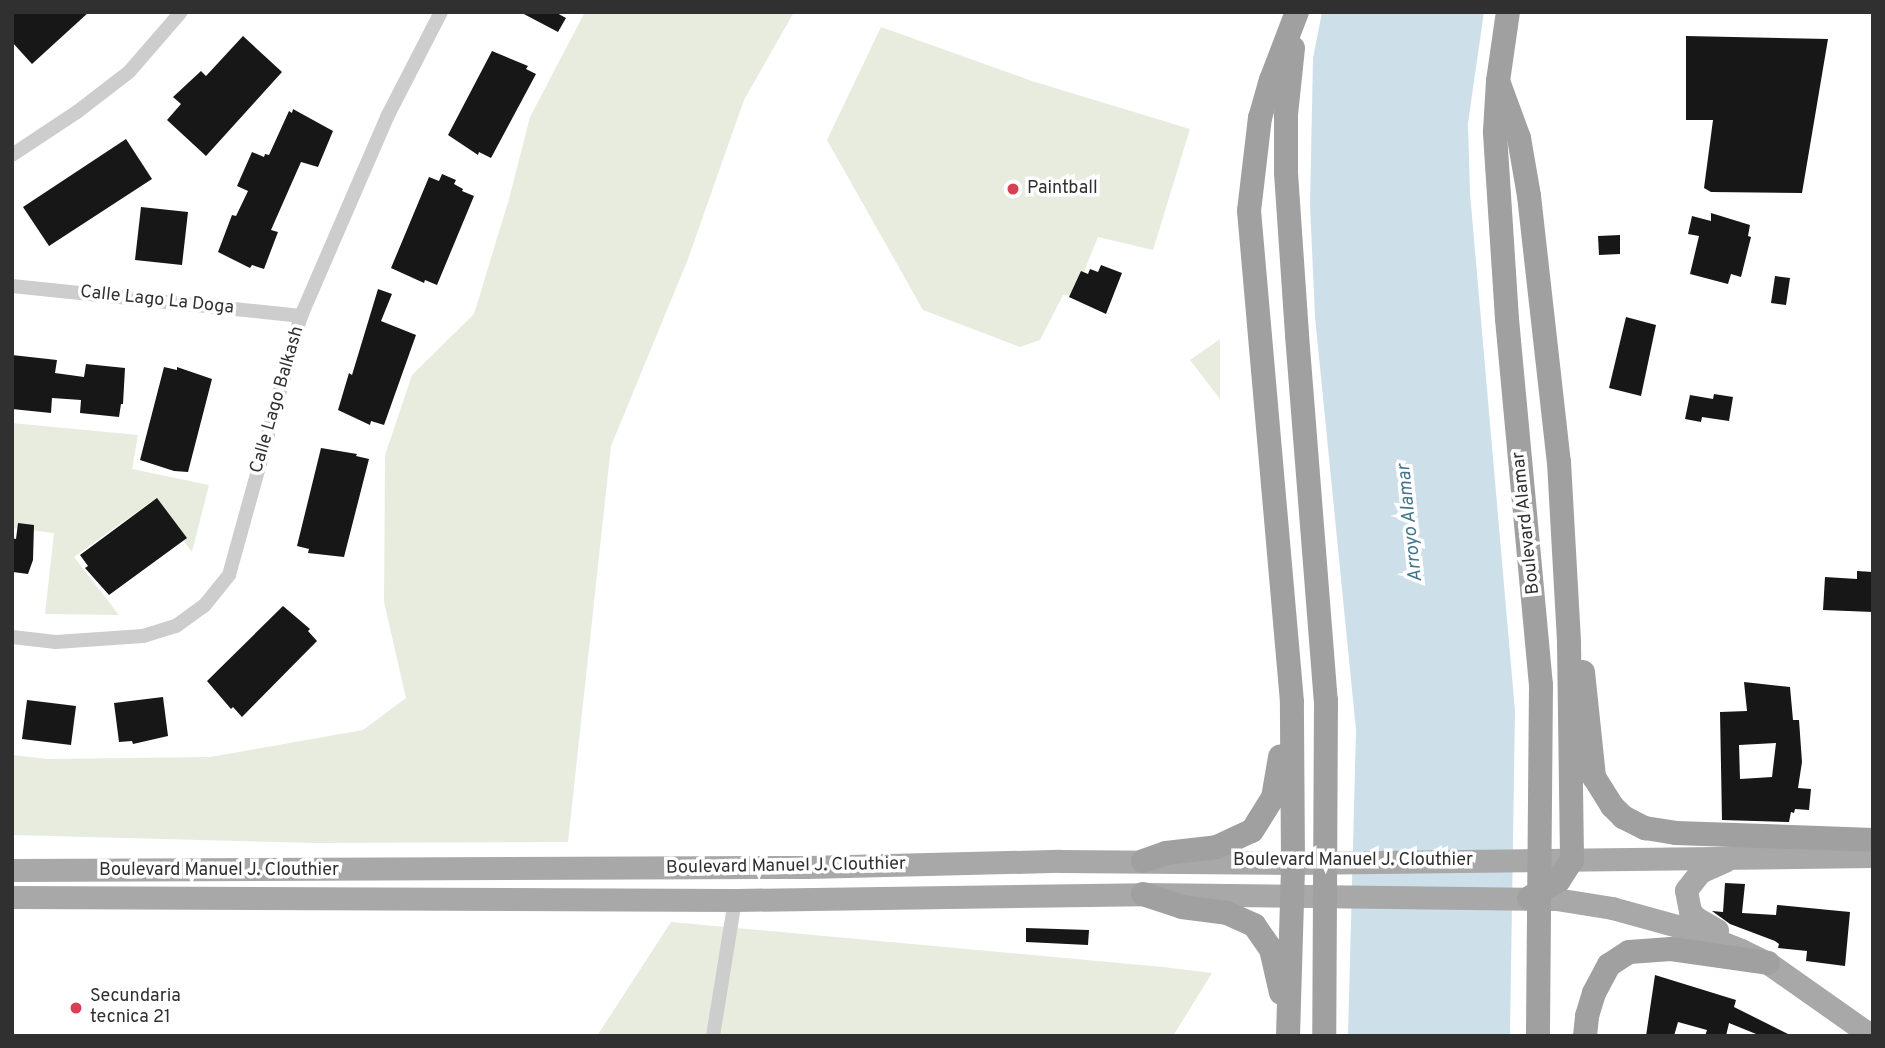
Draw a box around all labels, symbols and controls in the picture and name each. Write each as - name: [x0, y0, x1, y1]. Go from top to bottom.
- place label: Paintball: [1027, 178, 1098, 200]
- marker: Paintball: [1005, 181, 1021, 197]
- street label: Calle Lago La Doga: [79, 282, 235, 320]
- street label: Calle Lago Balkash: [247, 324, 309, 476]
- street label: Boulevard Alamar: [1509, 450, 1545, 596]
- water label: Arroyo Alamar: [1393, 462, 1429, 584]
- street label: Boulevard Manuel J. Clouthier: [1233, 850, 1473, 872]
- street label: Boulevard Manuel J. Clouthier: [666, 854, 906, 880]
- street label: Boulevard Manuel J. Clouthier: [99, 860, 339, 882]
- place label: Secundaria tecnica 21: [90, 987, 181, 1030]
- marker: Secundaria tecnica 21: [68, 1000, 84, 1016]

